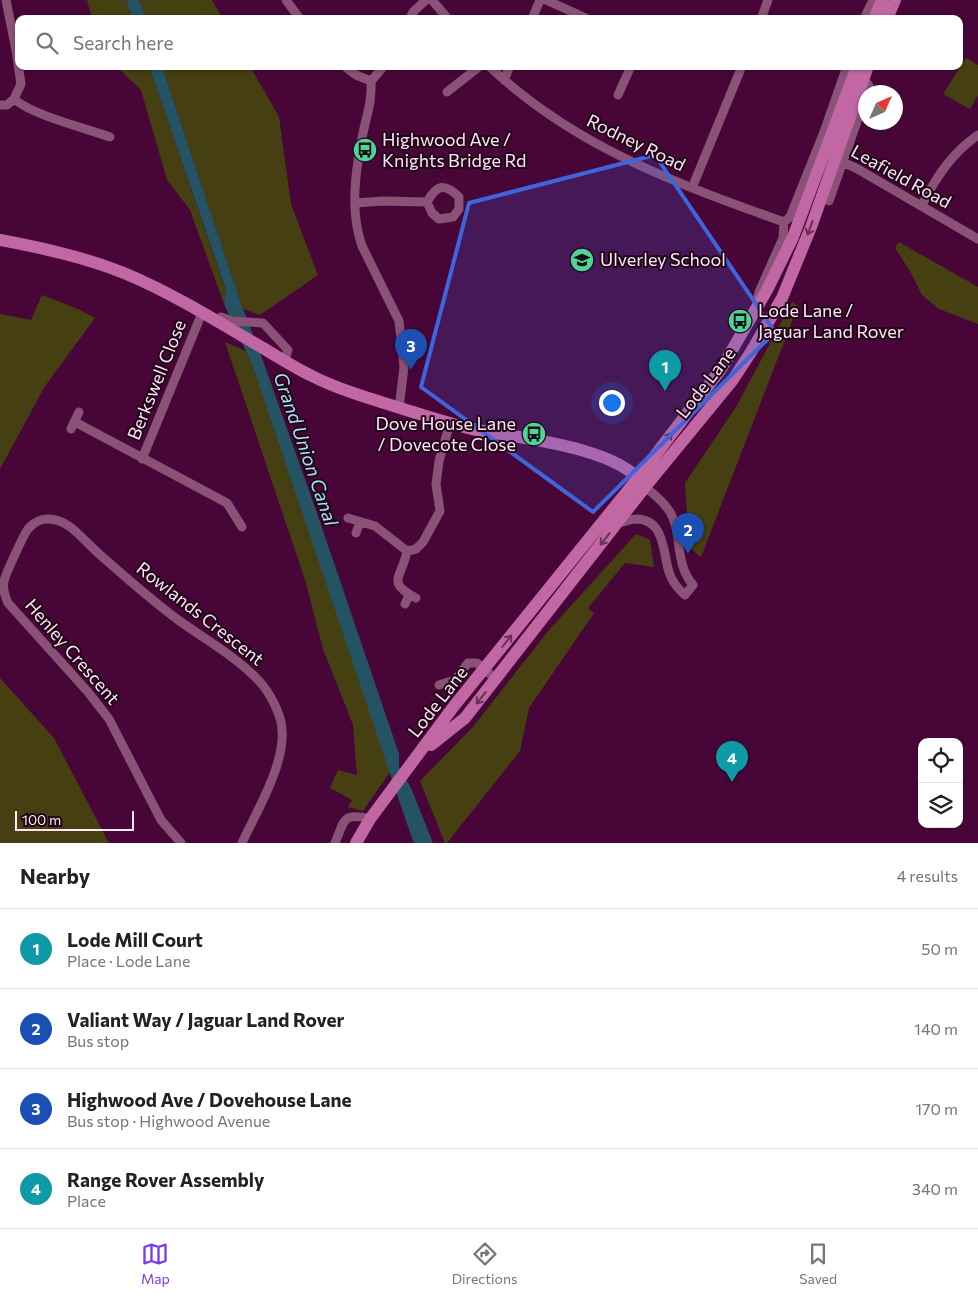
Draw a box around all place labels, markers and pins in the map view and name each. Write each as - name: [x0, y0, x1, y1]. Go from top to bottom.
- place label: Highwood Ave / Knights Bridge Rd: [382, 128, 526, 171]
- bus stop icon: Highwood Ave / Knights Bridge Rd: [352, 137, 378, 163]
- school or university icon: Ulverley School: [569, 247, 595, 273]
- place label: Ulverley School: [600, 248, 726, 270]
- place label: Lode Lane / Jaguar Land Rover: [758, 299, 904, 342]
- bus stop icon: Lode Lane / Jaguar Land Rover: [727, 308, 753, 334]
- pin: 3: [395, 329, 427, 370]
- pin: 1: [649, 350, 681, 391]
- place label: Dove House Lane / Dovecote Close: [375, 412, 516, 455]
- bus stop icon: Dove House Lane / Dovecote Close: [521, 421, 547, 447]
- pin: 2: [672, 513, 704, 554]
- pin: 4: [716, 741, 748, 782]

